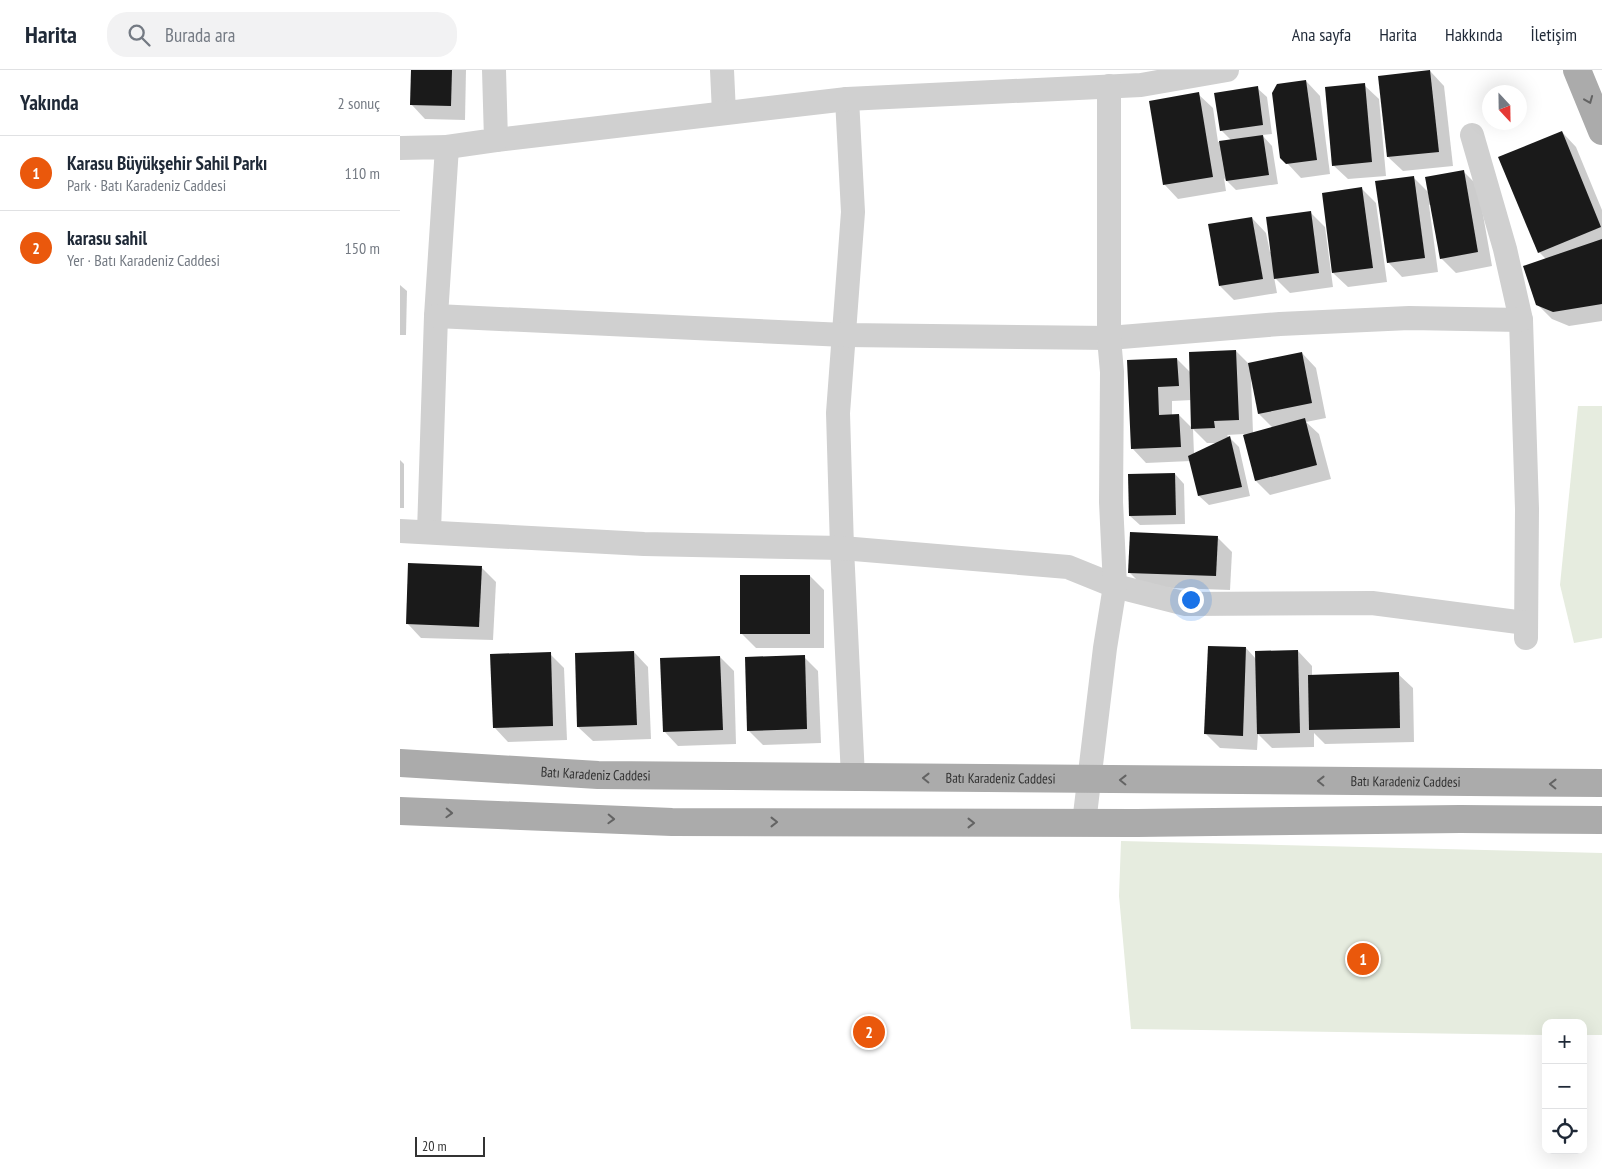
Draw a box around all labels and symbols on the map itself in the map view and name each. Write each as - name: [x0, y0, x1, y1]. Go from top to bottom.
- north arrow: [1482, 85, 1527, 130]
- one-way arrow: [1584, 96, 1594, 104]
- your location: [1178, 587, 1204, 613]
- street label: Batı Karadeniz Caddesi: [540, 763, 651, 784]
- street label: Batı Karadeniz Caddesi: [946, 769, 1056, 788]
- street label: Batı Karadeniz Caddesi: [1351, 772, 1461, 791]
- one-way arrow: [922, 773, 930, 783]
- one-way arrow: [1119, 775, 1127, 785]
- one-way arrow: [1317, 776, 1324, 786]
- one-way arrow: [1549, 778, 1557, 789]
- one-way arrow: [445, 808, 453, 819]
- one-way arrow: [607, 814, 615, 825]
- one-way arrow: [770, 817, 778, 827]
- one-way arrow: [968, 818, 975, 828]
- pin: 1: [1347, 940, 1379, 978]
- pin: 2: [853, 1013, 885, 1051]
- scale bar: [415, 1134, 485, 1157]

